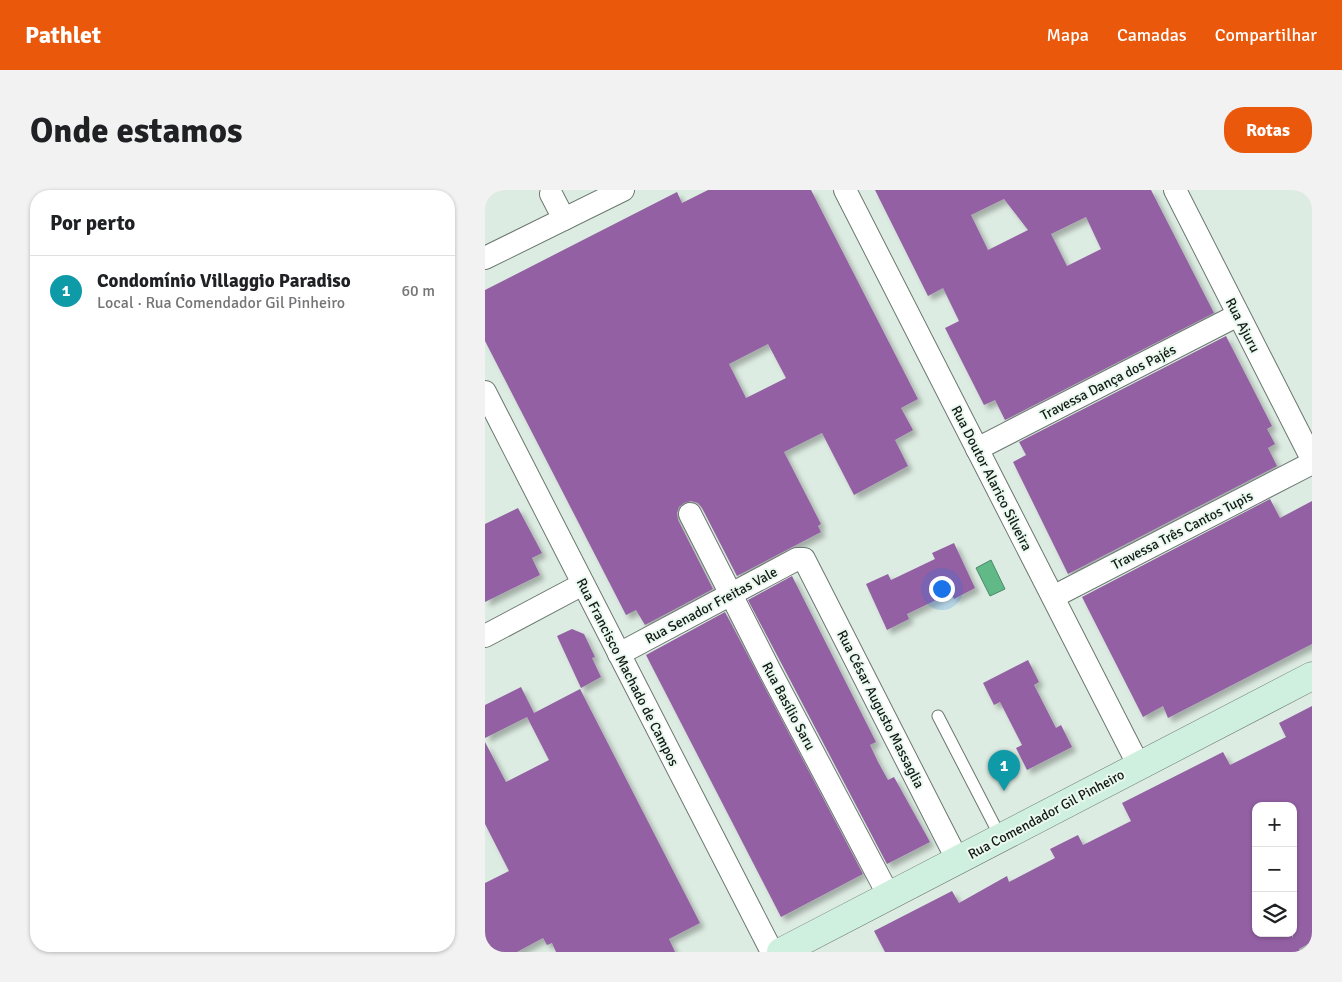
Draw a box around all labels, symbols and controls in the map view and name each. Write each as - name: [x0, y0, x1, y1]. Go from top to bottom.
- text: Pathlet: [25, 20, 101, 50]
- text: Mapa: [1047, 24, 1089, 46]
- text: Camadas: [1117, 24, 1187, 46]
- text: Compartilhar: [1215, 24, 1317, 46]
- button: Rotas: [1224, 107, 1312, 153]
- text: Onde estamos: [30, 109, 242, 152]
- text: Por perto: [50, 210, 135, 236]
- text: Condomínio Villaggio Paradiso: [97, 269, 351, 293]
- text: 1: [62, 281, 70, 301]
- text: 60 m: [401, 281, 435, 301]
- text: Local · Rua Comendador Gil Pinheiro: [97, 293, 345, 313]
- street label: Rua Ajuru: [1222, 295, 1263, 355]
- street label: Travessa Dança dos Pajés: [1038, 341, 1179, 424]
- street label: Rua Doutor Alarico Silveira: [948, 403, 1036, 554]
- street label: Travessa Três Cantos Tupis: [1109, 487, 1256, 573]
- street label: Rua Senador Freitas Vale: [642, 563, 780, 648]
- street label: Rua Francisco Machado de Campos: [573, 575, 682, 769]
- your location: [929, 576, 955, 602]
- street label: Rua César Augusto Massaglia: [833, 627, 928, 791]
- street label: Rua Basílio Saru: [758, 659, 819, 753]
- pin: 1: [988, 750, 1020, 791]
- street label: Rua Comendador Gil Pinheiro: [965, 766, 1127, 863]
- map controls: [1252, 802, 1297, 937]
- button: +: [1252, 802, 1297, 847]
- button: −: [1252, 847, 1297, 892]
- button: layers: [1252, 892, 1297, 937]

